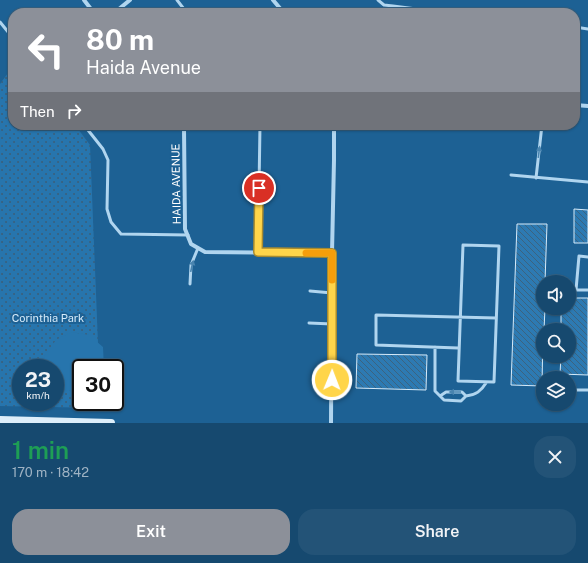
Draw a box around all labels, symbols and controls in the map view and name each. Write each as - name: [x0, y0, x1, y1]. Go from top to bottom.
- text: 80 m: [86, 23, 154, 56]
- icon: left: [20, 24, 72, 76]
- text: Haida Avenue: [86, 57, 201, 78]
- icon: right: [63, 100, 85, 122]
- text: Then: [20, 103, 55, 120]
- street label: HAIDA AVENUE: [169, 143, 183, 224]
- one-way arrow: [536, 145, 542, 158]
- pin: [242, 171, 276, 205]
- icon: arrive: [248, 177, 270, 199]
- one-way arrow: [189, 259, 195, 272]
- map controls: [536, 275, 576, 411]
- button: sound: [536, 275, 576, 315]
- park label: Corinthia Park: [12, 312, 84, 324]
- button: search: [536, 323, 576, 363]
- speed limit sign: 30: [72, 359, 124, 411]
- position arrow: [311, 359, 353, 401]
- text: 23: [25, 368, 51, 392]
- button: layers: [536, 371, 576, 411]
- text: km/h: [26, 389, 50, 401]
- one-way arrow: [448, 389, 461, 395]
- text: 1 min: [12, 436, 69, 464]
- button: close: [534, 436, 576, 478]
- text: 170 m · 18:42: [12, 465, 89, 480]
- button: Exit: [12, 509, 290, 555]
- button: Share: [298, 509, 576, 555]

